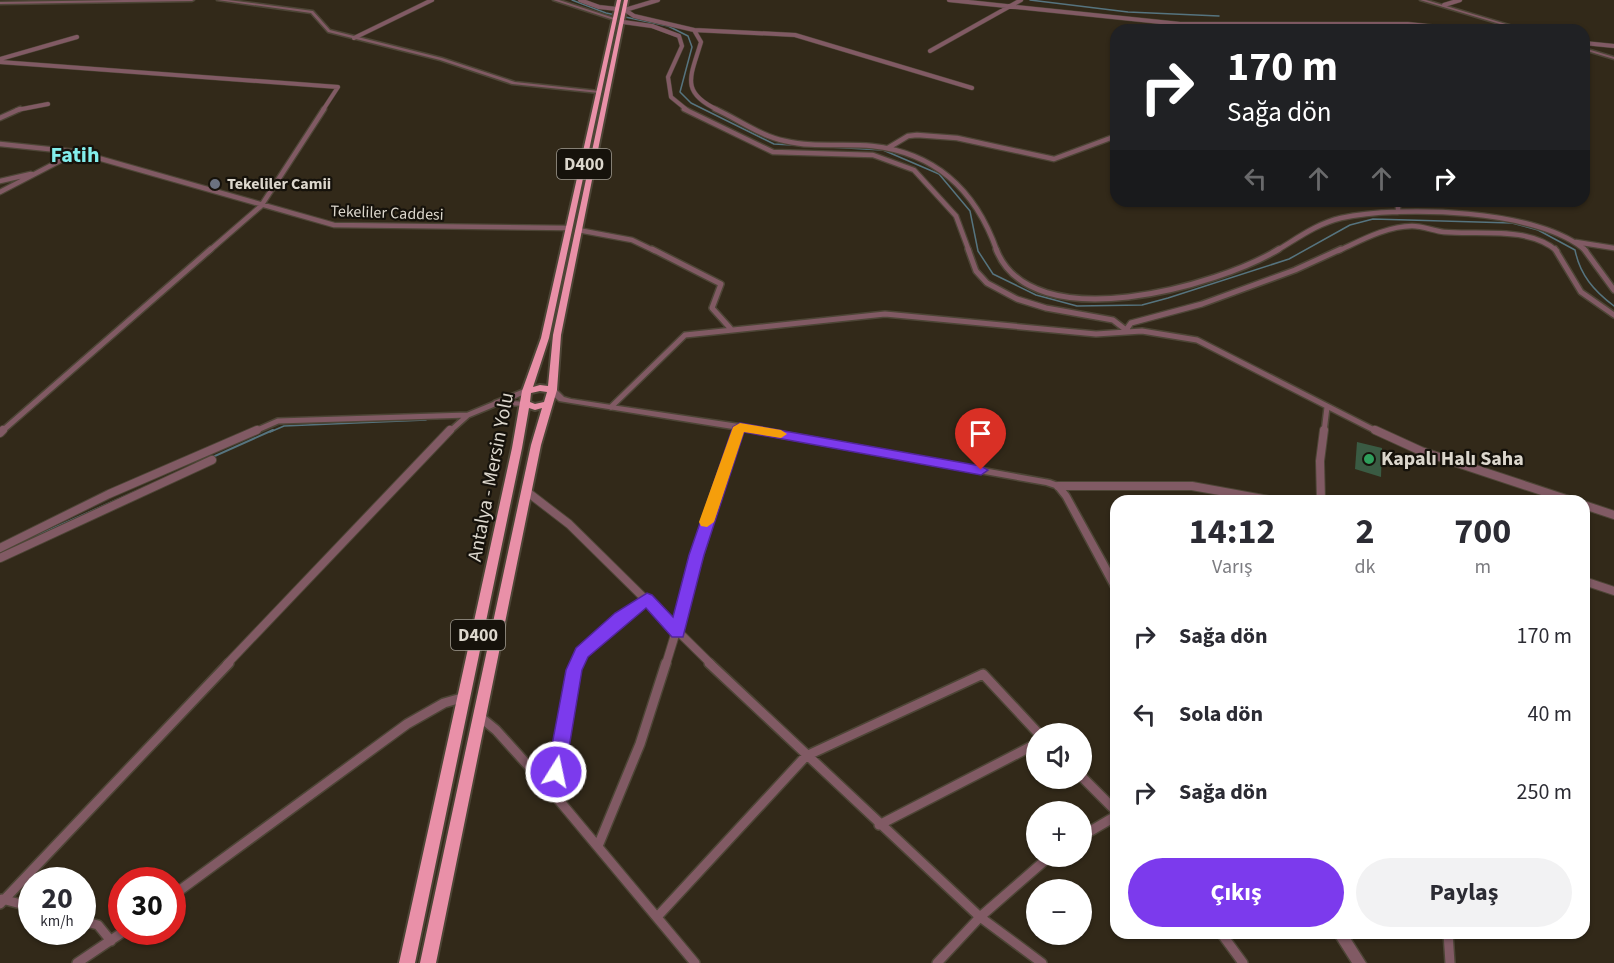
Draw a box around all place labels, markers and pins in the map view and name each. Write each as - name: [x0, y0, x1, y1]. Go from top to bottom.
- place label: Tekeliler Camii: [227, 173, 331, 195]
- marker: Tekeliler Camii: [208, 177, 222, 191]
- pin: [955, 408, 1006, 470]
- place label: Kapalı Halı Saha: [1381, 445, 1524, 473]
- marker: Kapalı Halı Saha: [1362, 452, 1376, 466]

